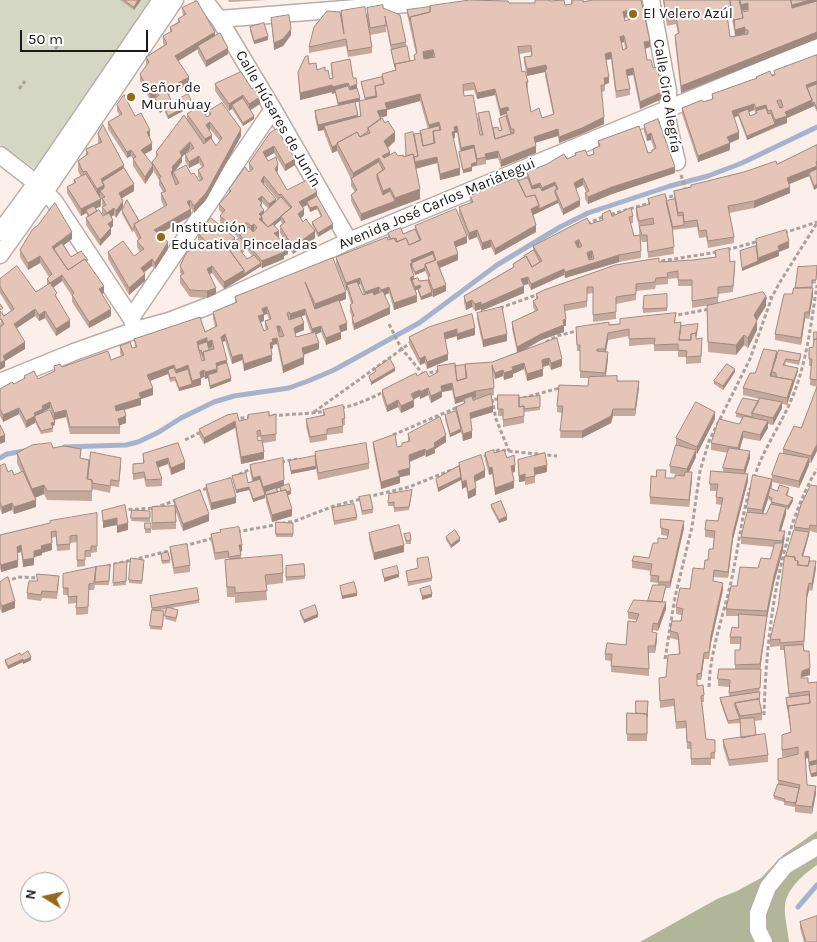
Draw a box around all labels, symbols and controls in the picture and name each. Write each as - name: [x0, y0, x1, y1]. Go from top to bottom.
- place label: El Velero Azúl: [643, 5, 733, 23]
- marker: El Velero Azúl: [627, 8, 639, 20]
- scale bar: [22, 20, 150, 52]
- text: 50 m: [28, 30, 63, 48]
- street label: Calle Ciro Alegría: [649, 38, 685, 154]
- street label: Calle Húsares de Junín: [232, 47, 324, 191]
- place label: Señor de Muruhuay: [141, 79, 211, 114]
- marker: Señor de Muruhuay: [125, 91, 137, 103]
- street label: Avenida José Carlos Mariátegui: [336, 154, 538, 254]
- place label: Institución Educativa Pinceladas: [171, 219, 318, 254]
- marker: Institución Educativa Pinceladas: [155, 231, 167, 243]
- north arrow: [20, 872, 70, 922]
- text: N: [21, 888, 40, 901]

